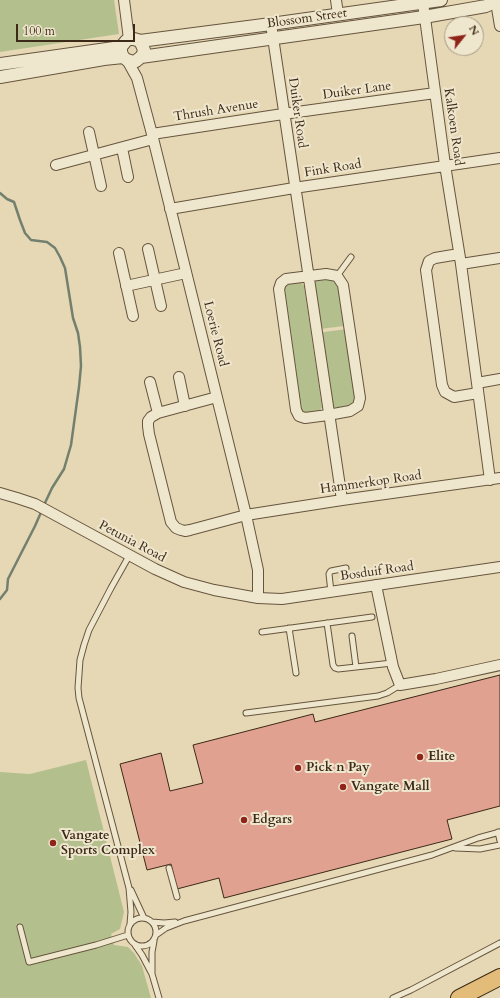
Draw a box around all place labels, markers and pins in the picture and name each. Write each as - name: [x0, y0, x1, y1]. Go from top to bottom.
- place label: Elite: [428, 749, 455, 765]
- marker: Elite: [415, 752, 425, 762]
- place label: Pick n Pay: [306, 760, 370, 776]
- marker: Pick n Pay: [293, 763, 303, 773]
- place label: Vangate Mall: [351, 779, 430, 795]
- marker: Vangate Mall: [338, 782, 348, 792]
- place label: Edgars: [252, 812, 292, 828]
- marker: Edgars: [239, 815, 249, 825]
- place label: Vangate Sports Complex: [61, 828, 155, 859]
- marker: Vangate Sports Complex: [48, 838, 58, 848]

